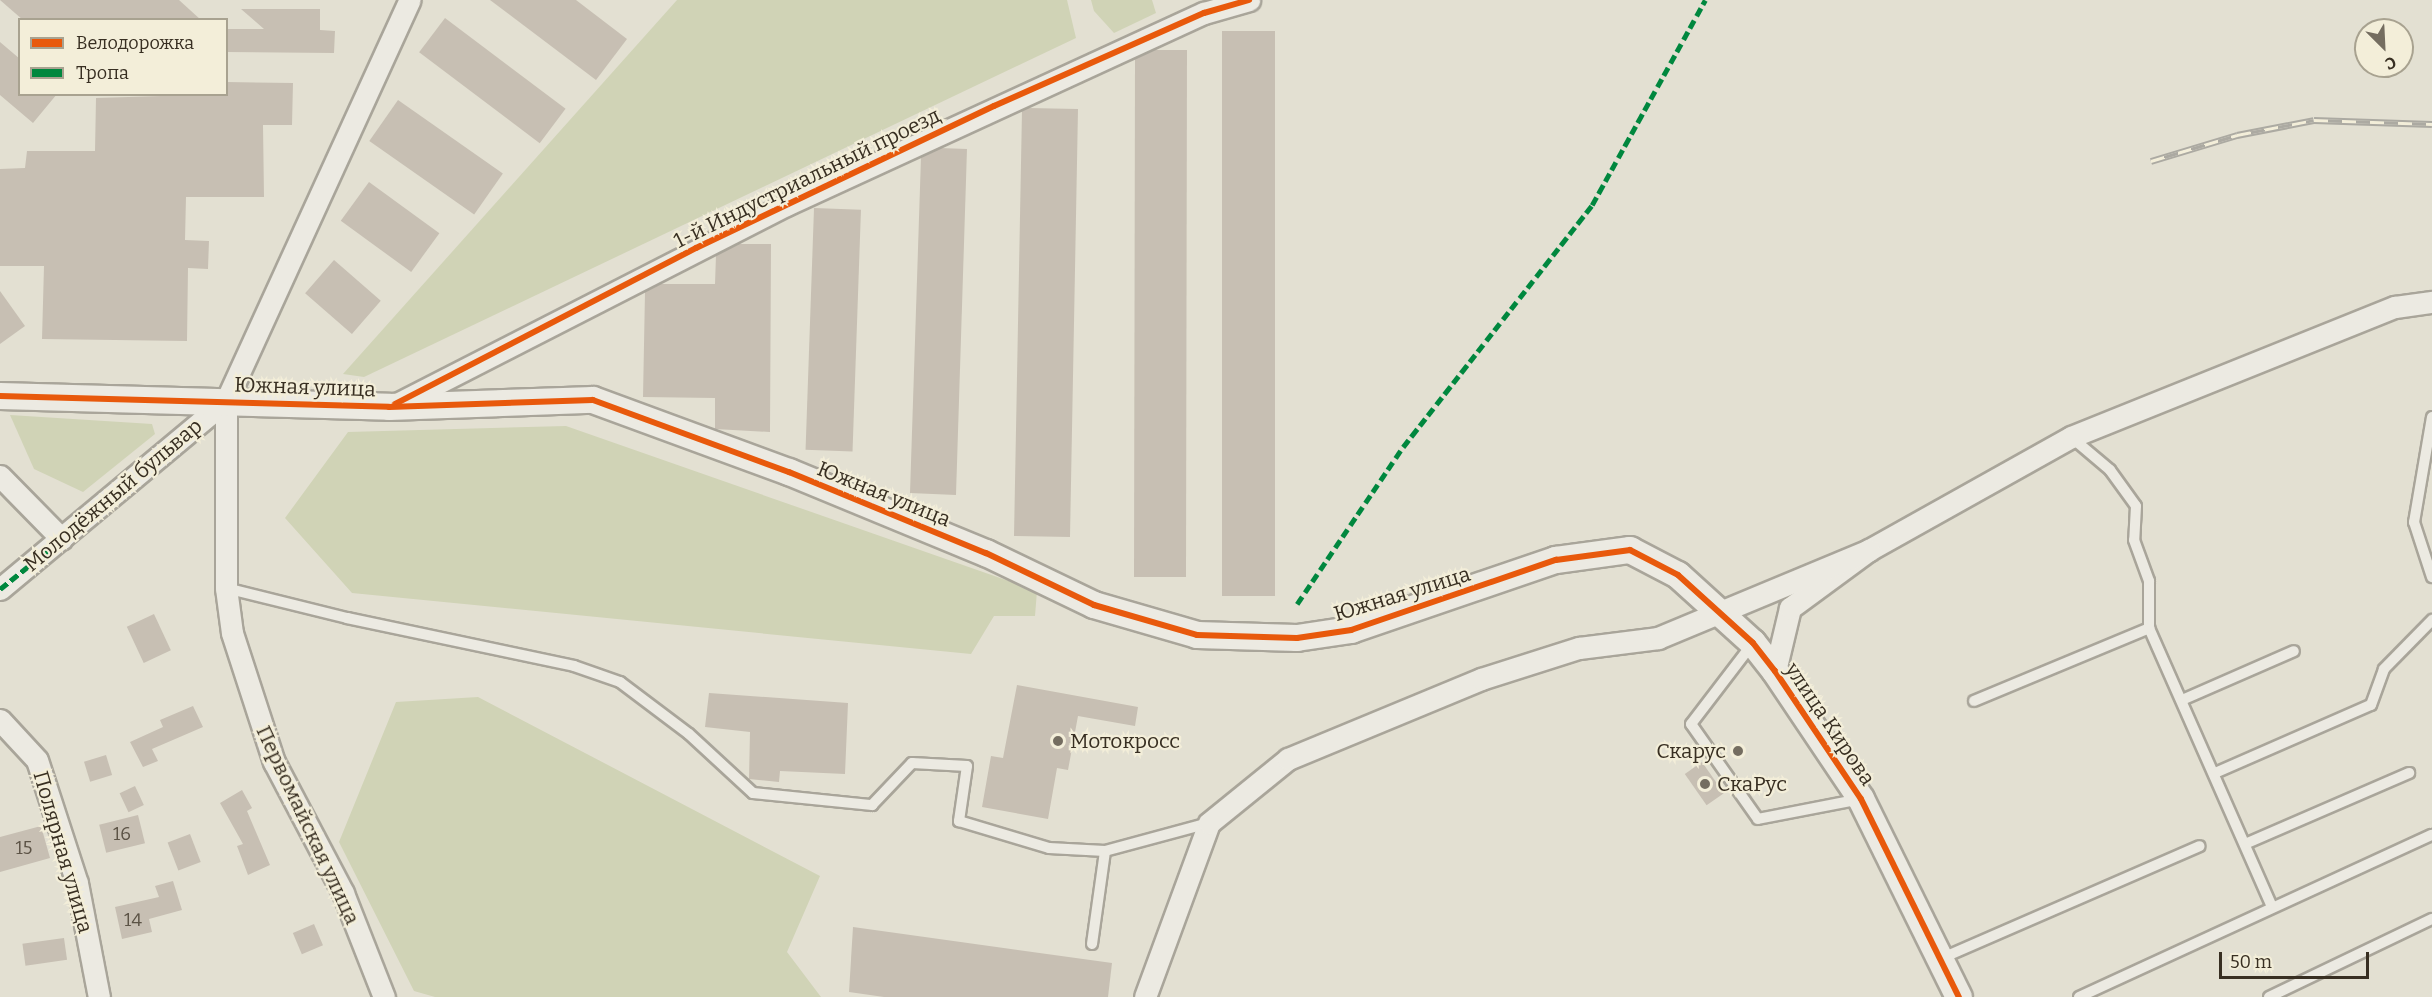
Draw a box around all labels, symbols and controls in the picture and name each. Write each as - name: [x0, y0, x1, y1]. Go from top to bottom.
- legend: [18, 18, 228, 96]
- north arrow: [2354, 18, 2414, 78]
- text: Велодорожка: [76, 32, 194, 54]
- text: С: [2382, 52, 2399, 74]
- text: Тропа: [76, 62, 129, 84]
- street label: 1-й Индустриальный проезд: [670, 102, 944, 254]
- street label: Южная улица: [234, 372, 376, 402]
- street label: Молодёжный бульвар: [19, 413, 207, 577]
- street label: Южная улица: [814, 456, 954, 532]
- street label: Южная улица: [1331, 561, 1473, 627]
- street label: улица Кирова: [1780, 658, 1880, 790]
- street label: Первомайская улица: [251, 722, 365, 928]
- place label: Мотокросс: [1070, 728, 1180, 754]
- marker: Мотокросс: [1051, 734, 1065, 748]
- place label: Скарус: [1656, 738, 1726, 764]
- marker: Скарус: [1731, 744, 1745, 758]
- street label: Полярная улица: [28, 768, 98, 936]
- place label: СкаРус: [1717, 771, 1787, 797]
- marker: СкаРус: [1698, 777, 1712, 791]
- house number: 16: [113, 823, 131, 845]
- house number: 15: [16, 837, 32, 859]
- house number: 14: [124, 909, 142, 931]
- scale bar: [2222, 940, 2372, 978]
- text: 50 m: [2230, 951, 2272, 973]

